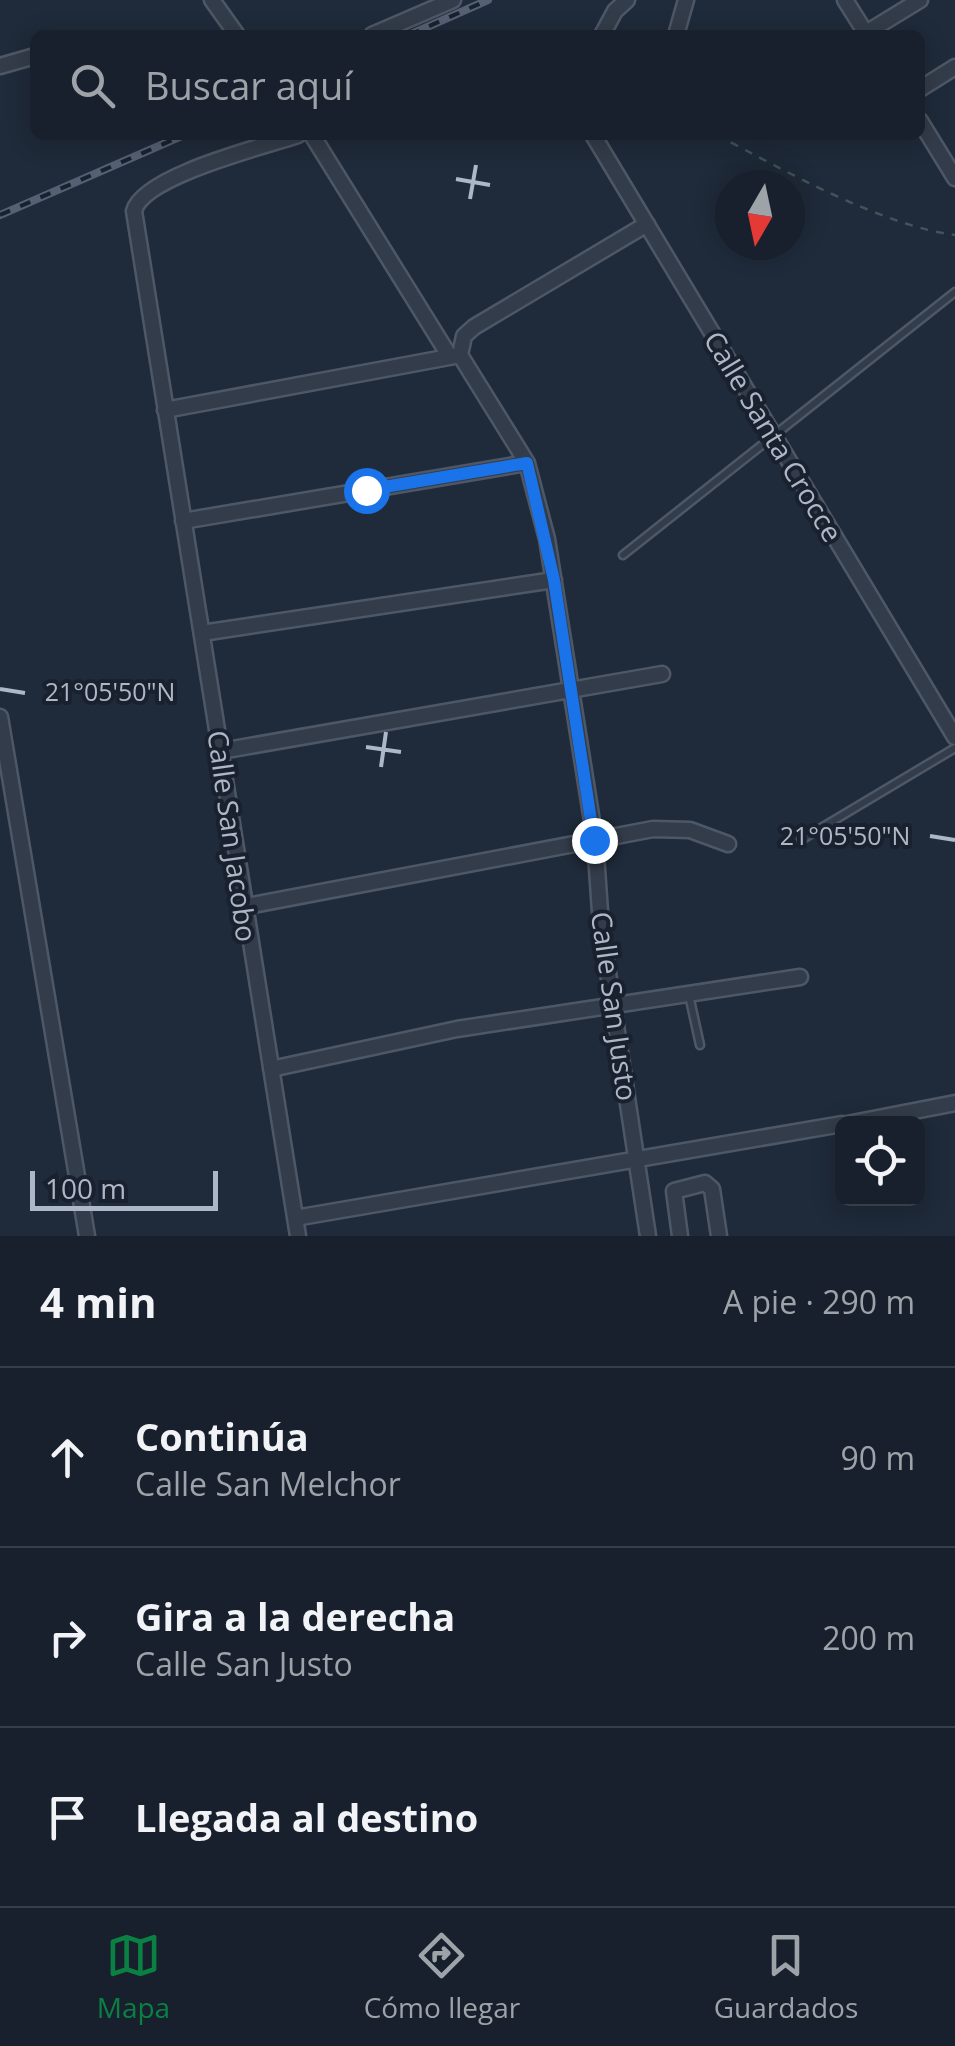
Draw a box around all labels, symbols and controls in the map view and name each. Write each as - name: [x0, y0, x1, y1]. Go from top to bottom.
- search box: [30, 30, 925, 140]
- icon: search: [65, 58, 120, 113]
- text: Buscar aquí: [145, 59, 353, 111]
- north arrow: [715, 170, 805, 260]
- street label: Calle Santa Crocce: [696, 323, 852, 549]
- route start: [344, 468, 390, 514]
- text: 21°05'50"N: [45, 674, 175, 708]
- street label: Calle San Jacobo: [199, 728, 267, 944]
- route end: [572, 818, 618, 864]
- text: 21°05'50"N: [780, 818, 910, 852]
- street label: Calle San Justo: [583, 909, 647, 1103]
- map controls: [835, 1116, 925, 1206]
- button: locate: [835, 1116, 925, 1206]
- scale bar: [30, 1166, 218, 1210]
- text: 100 m: [45, 1169, 126, 1207]
- text: 4 min: [40, 1273, 157, 1330]
- text: A pie · 290 m: [723, 1280, 915, 1323]
- text: Continúa: [135, 1410, 309, 1462]
- icon: ahead: [40, 1430, 95, 1485]
- text: 90 m: [840, 1436, 915, 1479]
- text: Calle San Melchor: [135, 1462, 401, 1505]
- text: Gira a la derecha: [135, 1590, 455, 1642]
- icon: right: [40, 1610, 95, 1665]
- text: 200 m: [822, 1616, 915, 1659]
- text: Calle San Justo: [135, 1642, 353, 1685]
- icon: arrive: [40, 1790, 95, 1845]
- text: Llegada al destino: [135, 1791, 478, 1843]
- tab: Mapa: [97, 1928, 170, 2026]
- tab: Cómo llegar: [364, 1928, 520, 2026]
- tab: Guardados: [714, 1928, 858, 2026]

